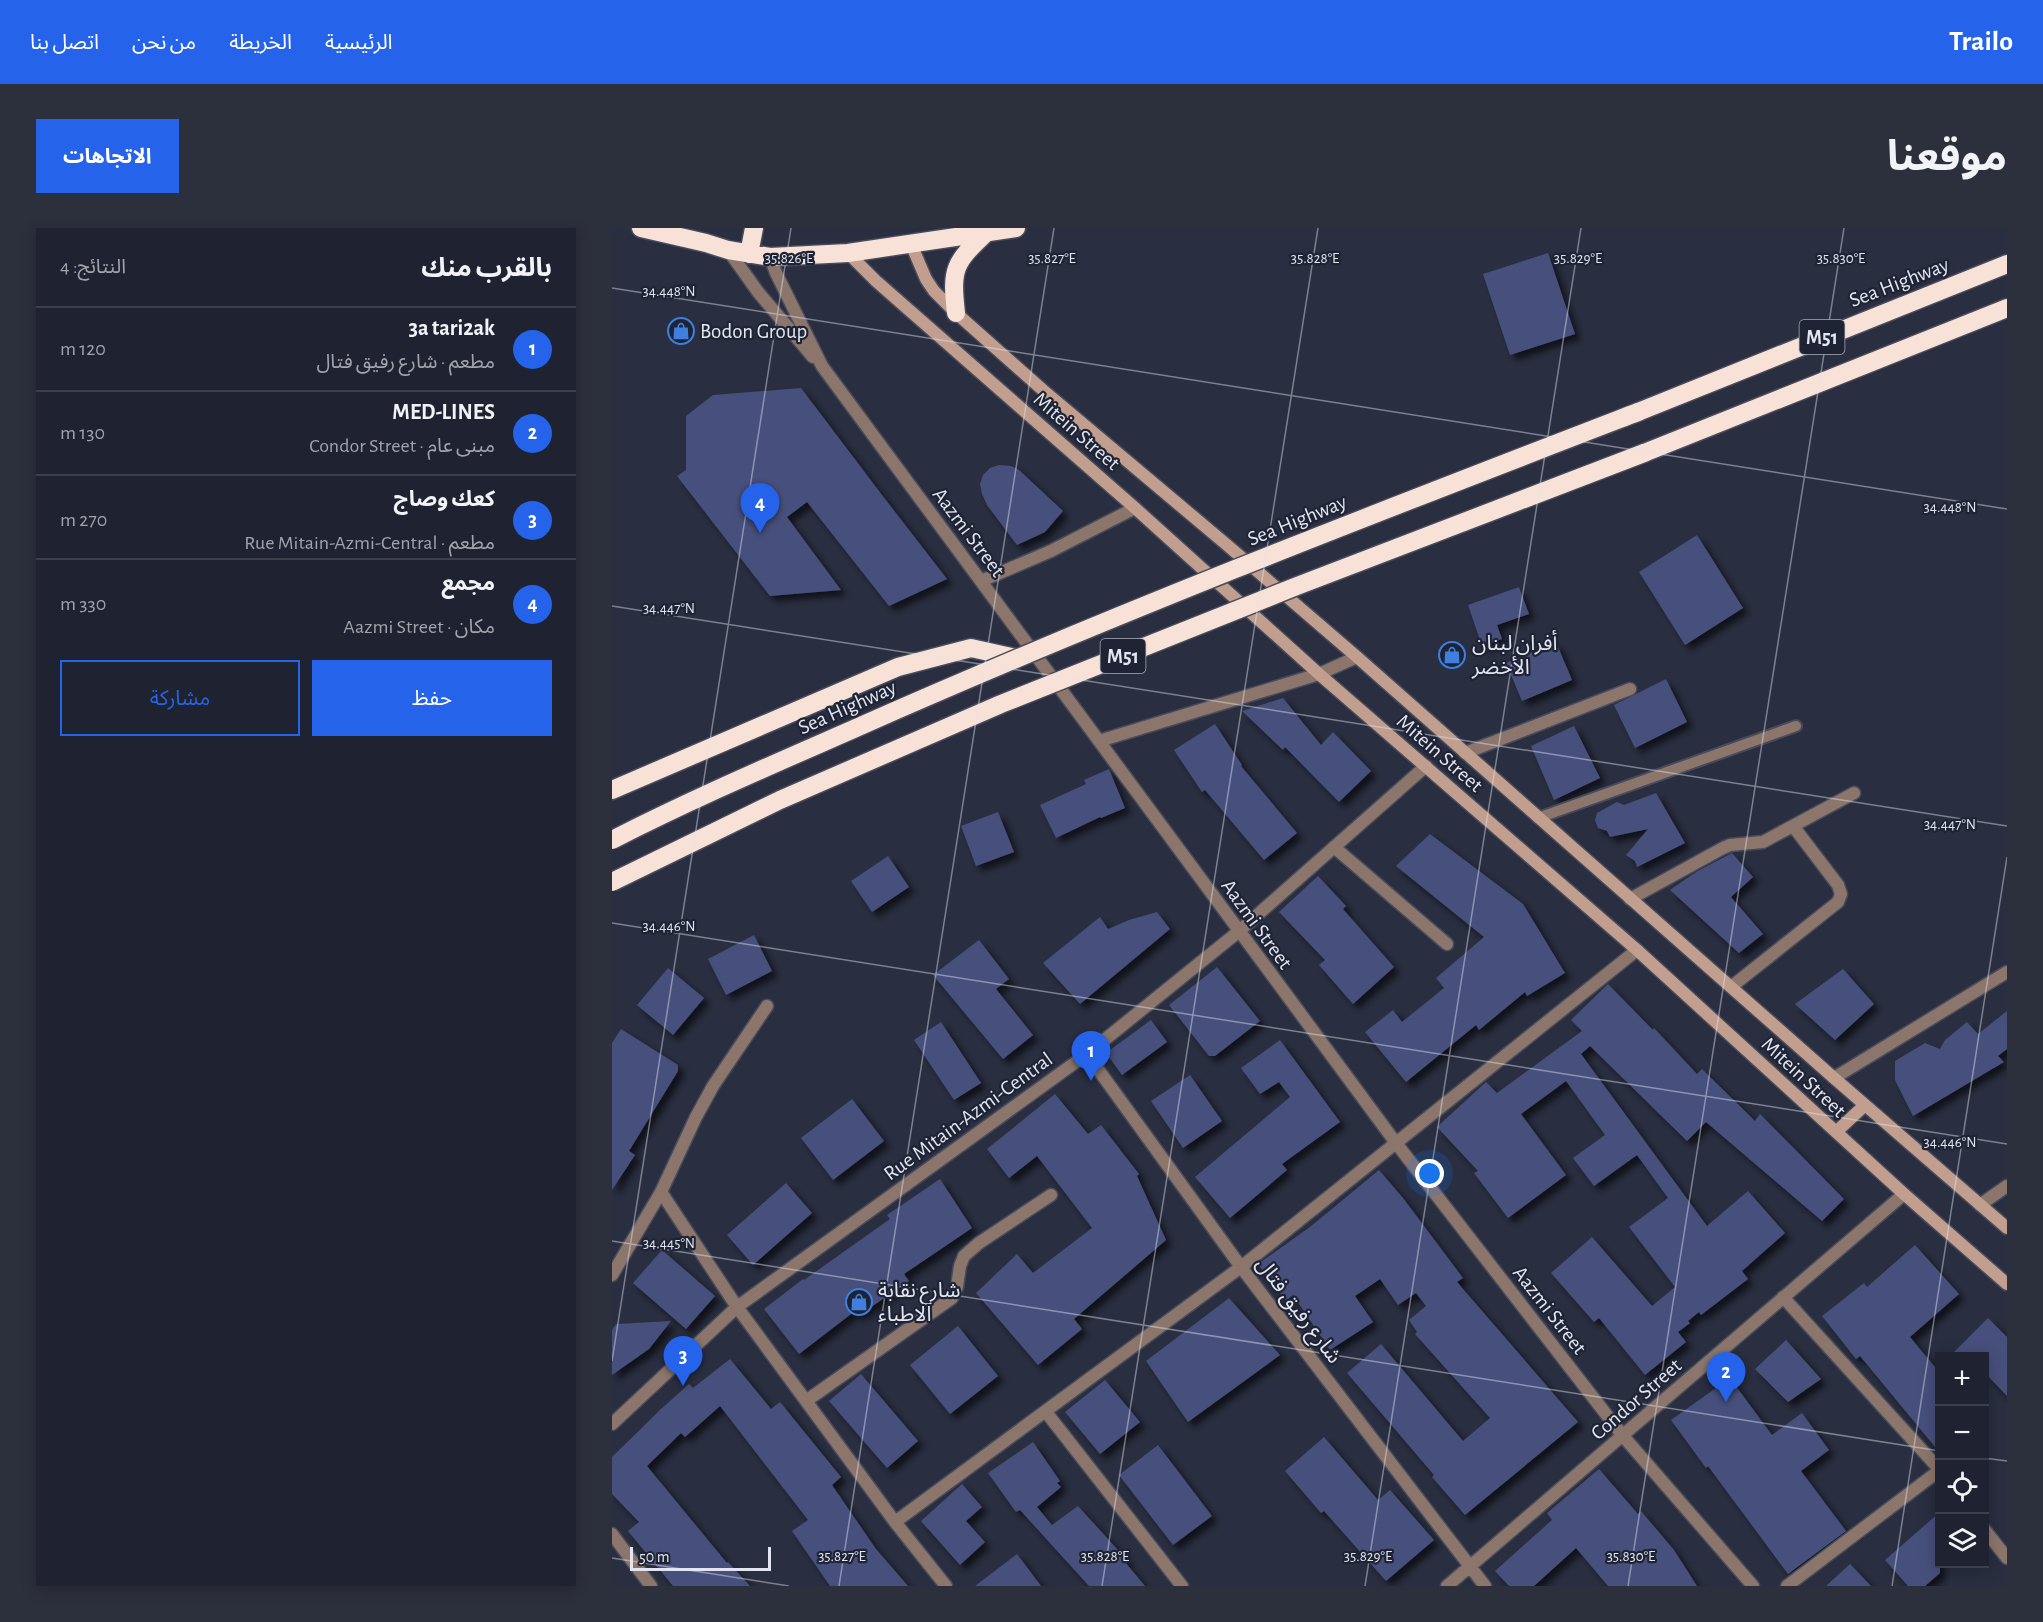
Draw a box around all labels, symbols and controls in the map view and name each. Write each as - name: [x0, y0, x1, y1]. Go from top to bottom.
- text: Trailo: [1949, 28, 2013, 56]
- text: اتصل بنا: [30, 32, 99, 53]
- text: من نحن: [132, 32, 196, 53]
- text: الخريطة: [229, 32, 292, 53]
- text: الرئيسية: [325, 32, 393, 53]
- button: الاتجاهات: [36, 119, 179, 193]
- text: موقعنا: [1887, 136, 2007, 178]
- text: 35.826°E: [765, 251, 813, 266]
- text: 35.827°E: [1028, 251, 1076, 266]
- text: 35.828°E: [1291, 251, 1339, 266]
- text: 35.829°E: [1554, 251, 1602, 266]
- text: 35.830°E: [1817, 251, 1865, 266]
- street label: Sea Highway: [1847, 254, 1952, 311]
- text: بالقرب منك: [421, 255, 552, 281]
- text: النتائج: 4: [60, 257, 126, 277]
- text: 34.448°N: [642, 284, 696, 299]
- shop icon: Bodon Group: [666, 316, 696, 346]
- text: 3a tari2ak: [408, 317, 495, 339]
- road number: M51: [1800, 320, 1844, 354]
- place label: Bodon Group: [700, 321, 807, 342]
- text: 120 m: [60, 339, 106, 359]
- text: 1: [529, 339, 536, 359]
- text: مطعم · شارع رفيق فتال: [316, 352, 495, 372]
- street label: Mitein Street: [1030, 388, 1124, 474]
- text: MED-LINES: [392, 401, 495, 423]
- text: 130 m: [60, 423, 105, 443]
- text: 2: [528, 423, 537, 443]
- text: مبنى عام · Condor Street: [309, 436, 495, 456]
- pin: 4: [740, 484, 780, 533]
- street label: Aazmi Street: [929, 484, 1009, 581]
- text: كعك وصاج: [394, 488, 495, 510]
- street label: Sea Highway: [1245, 491, 1350, 550]
- text: 34.448°N: [1923, 500, 1977, 515]
- text: 270 m: [60, 510, 107, 530]
- text: 3: [528, 510, 537, 530]
- text: مطعم · Rue Mitain-Azmi-Central: [244, 533, 495, 553]
- text: مجمع: [442, 572, 495, 594]
- text: 330 m: [60, 594, 106, 614]
- text: 4: [527, 594, 538, 614]
- text: 34.447°N: [643, 601, 695, 616]
- text: مكان · Aazmi Street: [343, 617, 495, 637]
- place label: أفران لبنان الأخضر: [1471, 630, 1557, 679]
- road number: M51: [1100, 639, 1146, 673]
- shop icon: أفران لبنان الأخضر: [1437, 640, 1467, 670]
- button: مشاركة: [60, 660, 300, 736]
- button: حفظ: [312, 660, 552, 736]
- street label: Sea Highway: [795, 677, 899, 738]
- street label: Mitein Street: [1393, 710, 1487, 796]
- text: 34.447°N: [1924, 817, 1976, 832]
- street label: Aazmi Street: [1217, 876, 1296, 973]
- text: 34.446°N: [643, 919, 695, 934]
- pin: 1: [1072, 1032, 1110, 1081]
- street label: Mitein Street: [1758, 1033, 1850, 1122]
- street label: Rue Mitain-Azmi-Central: [880, 1048, 1056, 1184]
- text: 34.446°N: [1924, 1135, 1976, 1150]
- your location: [1415, 1159, 1444, 1188]
- text: 34.445°N: [643, 1236, 695, 1251]
- street label: شارع رفيق فتال: [1249, 1253, 1345, 1370]
- street label: Aazmi Street: [1509, 1262, 1590, 1358]
- place label: شارع نقابة الاطباء: [878, 1280, 960, 1325]
- shop icon: شارع نقابة الاطباء: [844, 1287, 874, 1317]
- pin: 3: [664, 1336, 702, 1386]
- pin: 2: [1706, 1352, 1746, 1402]
- map controls: [1935, 1352, 1989, 1568]
- button: +: [1935, 1352, 1989, 1406]
- street label: Condor Street: [1587, 1354, 1686, 1444]
- button: −: [1935, 1406, 1989, 1460]
- button: locate: [1935, 1460, 1989, 1514]
- button: layers: [1935, 1514, 1989, 1568]
- scale bar: [630, 1544, 771, 1572]
- text: 50 m: [639, 1549, 670, 1565]
- text: 35.827°E: [818, 1549, 866, 1564]
- text: 35.828°E: [1081, 1549, 1129, 1564]
- text: 35.829°E: [1344, 1549, 1392, 1564]
- text: 35.830°E: [1607, 1549, 1655, 1564]

